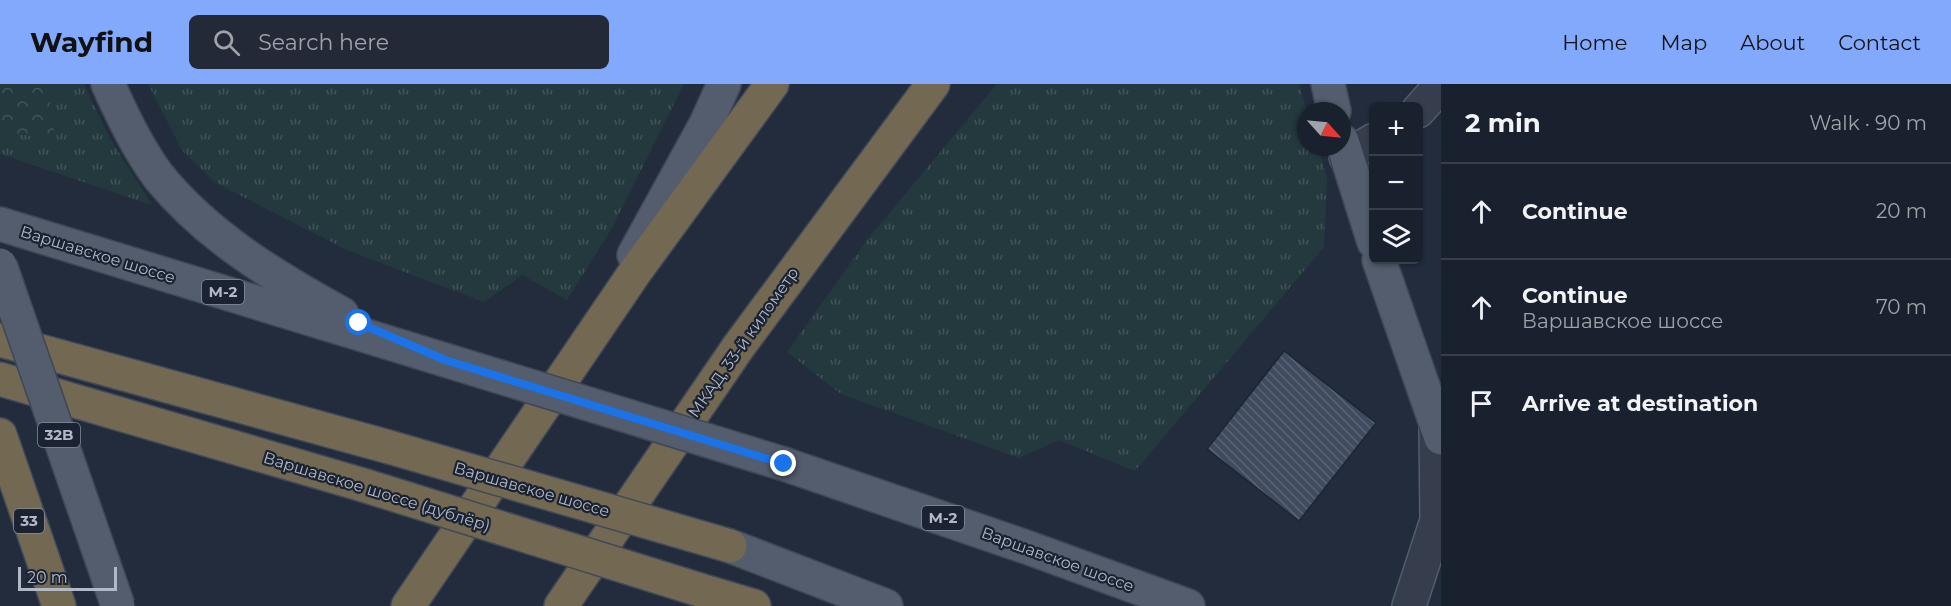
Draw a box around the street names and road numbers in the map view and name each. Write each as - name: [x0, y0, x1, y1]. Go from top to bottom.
- street label: Варшавское шоссе: [18, 222, 178, 287]
- street label: МКАД, 33-й километр: [684, 264, 803, 421]
- road number: М-2: [202, 280, 244, 304]
- road number: 32B: [38, 423, 80, 447]
- street label: Варшавское шоссе (дублёр): [261, 448, 493, 535]
- street label: Варшавское шоссе: [452, 458, 612, 521]
- road number: М-2: [922, 506, 964, 530]
- road number: 33: [14, 509, 44, 533]
- street label: Варшавское шоссе: [979, 523, 1137, 596]

